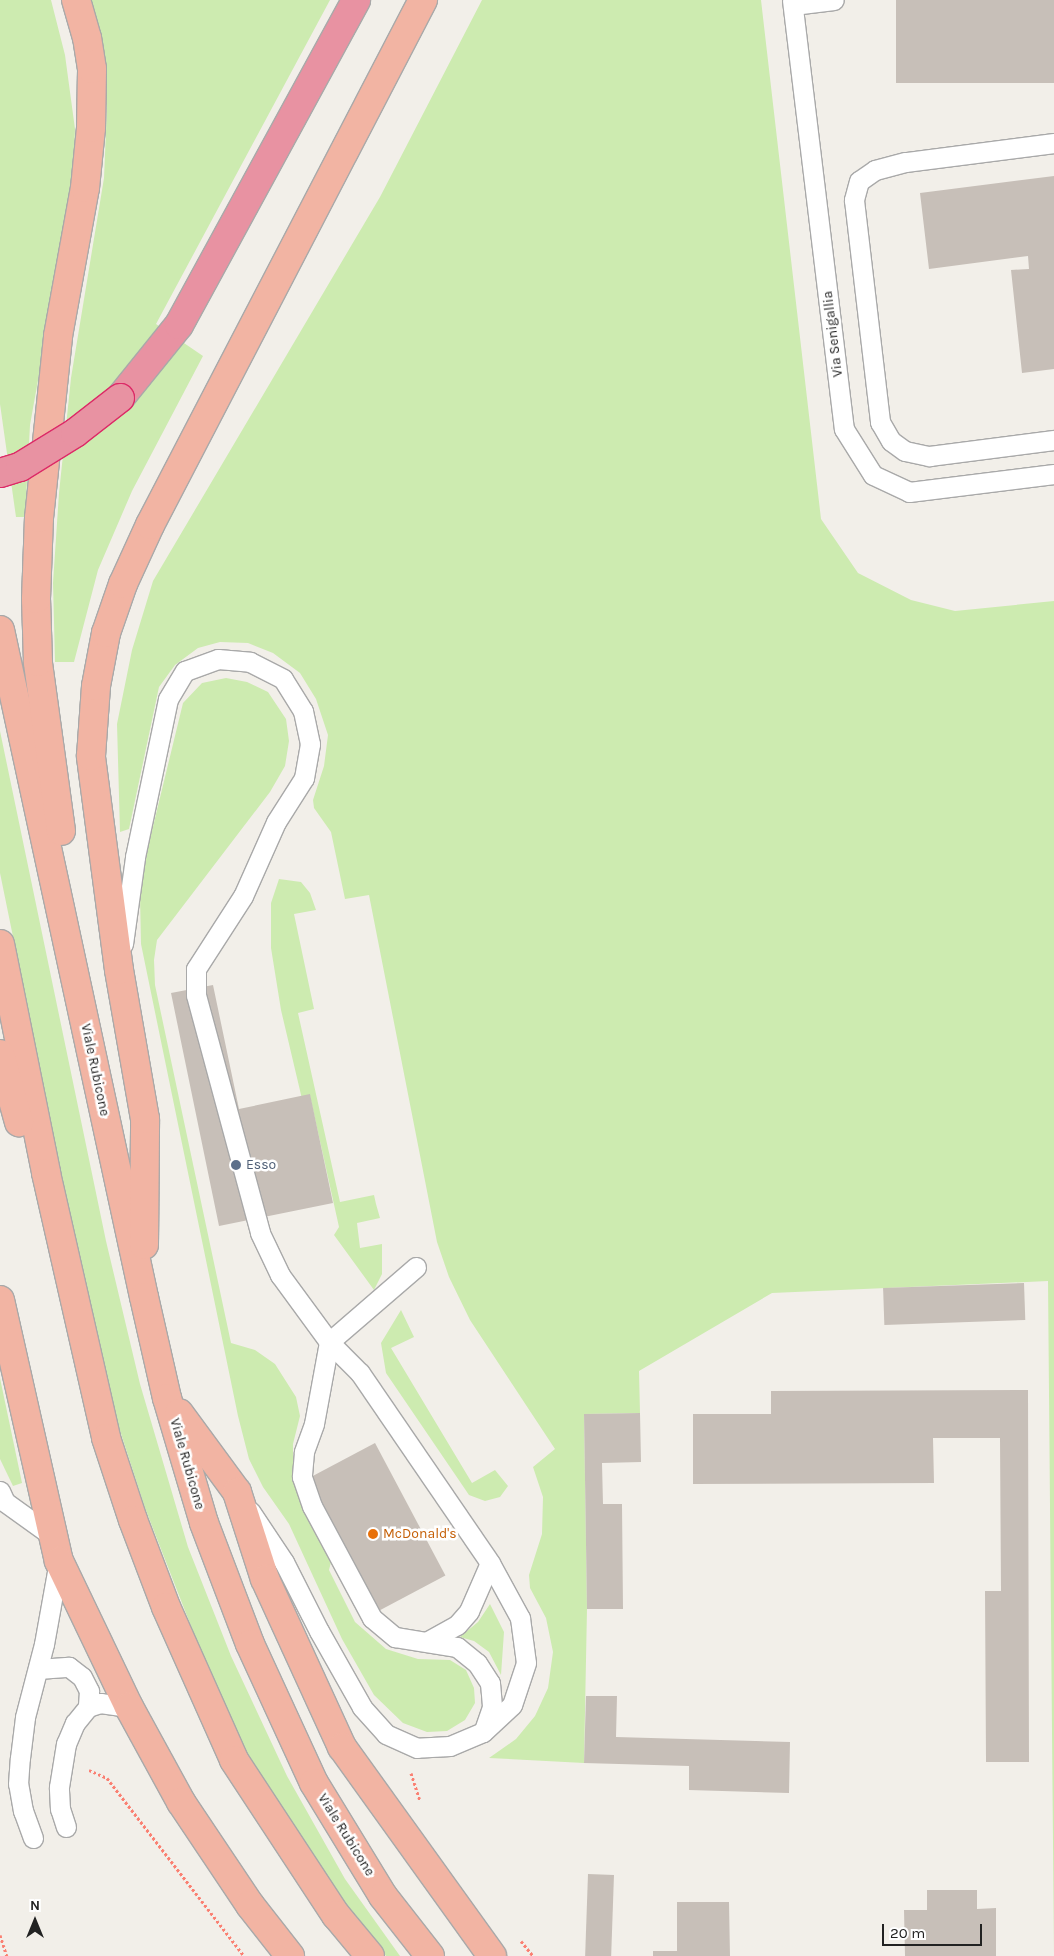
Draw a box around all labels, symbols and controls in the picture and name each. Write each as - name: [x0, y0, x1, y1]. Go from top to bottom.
- street label: Via Senigallia: [819, 290, 847, 378]
- street label: Viale Rubicone: [77, 1022, 113, 1118]
- place label: Esso: [246, 1157, 276, 1173]
- marker: Esso: [230, 1159, 242, 1171]
- street label: Viale Rubicone: [166, 1416, 208, 1512]
- place label: McDonald's: [383, 1526, 457, 1542]
- marker: McDonald's: [367, 1528, 379, 1540]
- street label: Viale Rubicone: [314, 1791, 378, 1879]
- north arrow: [10, 1896, 60, 1946]
- text: N: [30, 1897, 40, 1914]
- scale bar: [884, 1914, 984, 1946]
- text: 20 m: [890, 1924, 925, 1942]

